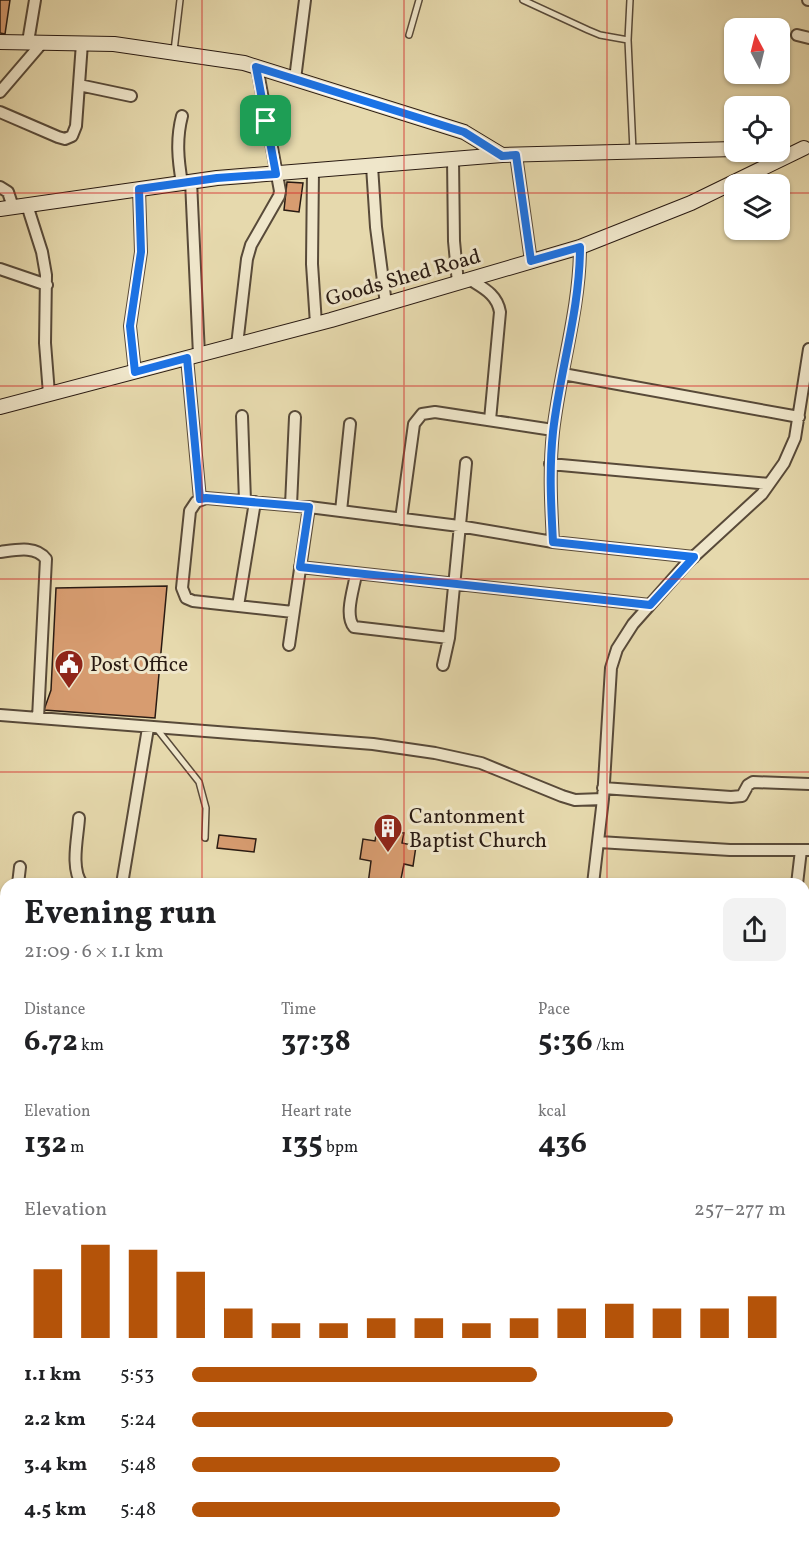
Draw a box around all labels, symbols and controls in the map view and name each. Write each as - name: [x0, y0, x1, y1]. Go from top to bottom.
- north arrow: [724, 18, 790, 84]
- map controls: [724, 18, 790, 240]
- pin: [240, 95, 291, 146]
- button: locate: [724, 96, 790, 162]
- icon: arrive: [249, 104, 282, 137]
- button: layers: [724, 174, 790, 240]
- street label: Goods Shed Road: [322, 242, 484, 314]
- public building icon: Post Office: [53, 648, 85, 690]
- place label: Post Office: [90, 651, 188, 680]
- place label: Cantonment Baptist Church: [409, 803, 547, 856]
- building icon: Cantonment Baptist Church: [372, 812, 404, 854]
- text: Evening run: [24, 892, 217, 938]
- button: share: [723, 898, 786, 961]
- text: 21:09 · 6 × 1.1 km: [24, 938, 164, 966]
- text: Distance: [24, 999, 85, 1021]
- text: Time: [281, 999, 316, 1021]
- text: Pace: [538, 999, 570, 1021]
- text: 6.72: [24, 1021, 78, 1063]
- text: 37:38: [281, 1021, 351, 1063]
- text: 5:36: [538, 1021, 593, 1063]
- text: km: [78, 1035, 104, 1057]
- text: /km: [593, 1035, 625, 1057]
- text: Elevation: [24, 1101, 91, 1123]
- text: Heart rate: [281, 1101, 352, 1123]
- text: kcal: [538, 1101, 566, 1123]
- text: 132: [24, 1123, 67, 1165]
- text: 135: [281, 1123, 323, 1165]
- text: 436: [538, 1123, 587, 1165]
- text: m: [67, 1137, 84, 1159]
- text: bpm: [323, 1137, 358, 1159]
- text: Elevation: [24, 1196, 107, 1224]
- text: 257–277 m: [694, 1196, 786, 1224]
- text: 1.1 km: [24, 1361, 81, 1389]
- text: 5:53: [120, 1361, 154, 1389]
- text: 2.2 km: [24, 1406, 86, 1434]
- text: 5:24: [120, 1406, 156, 1434]
- text: 3.4 km: [24, 1451, 87, 1479]
- text: 5:48: [120, 1451, 156, 1479]
- text: 4.5 km: [24, 1496, 87, 1524]
- text: 5:48: [120, 1496, 156, 1524]

